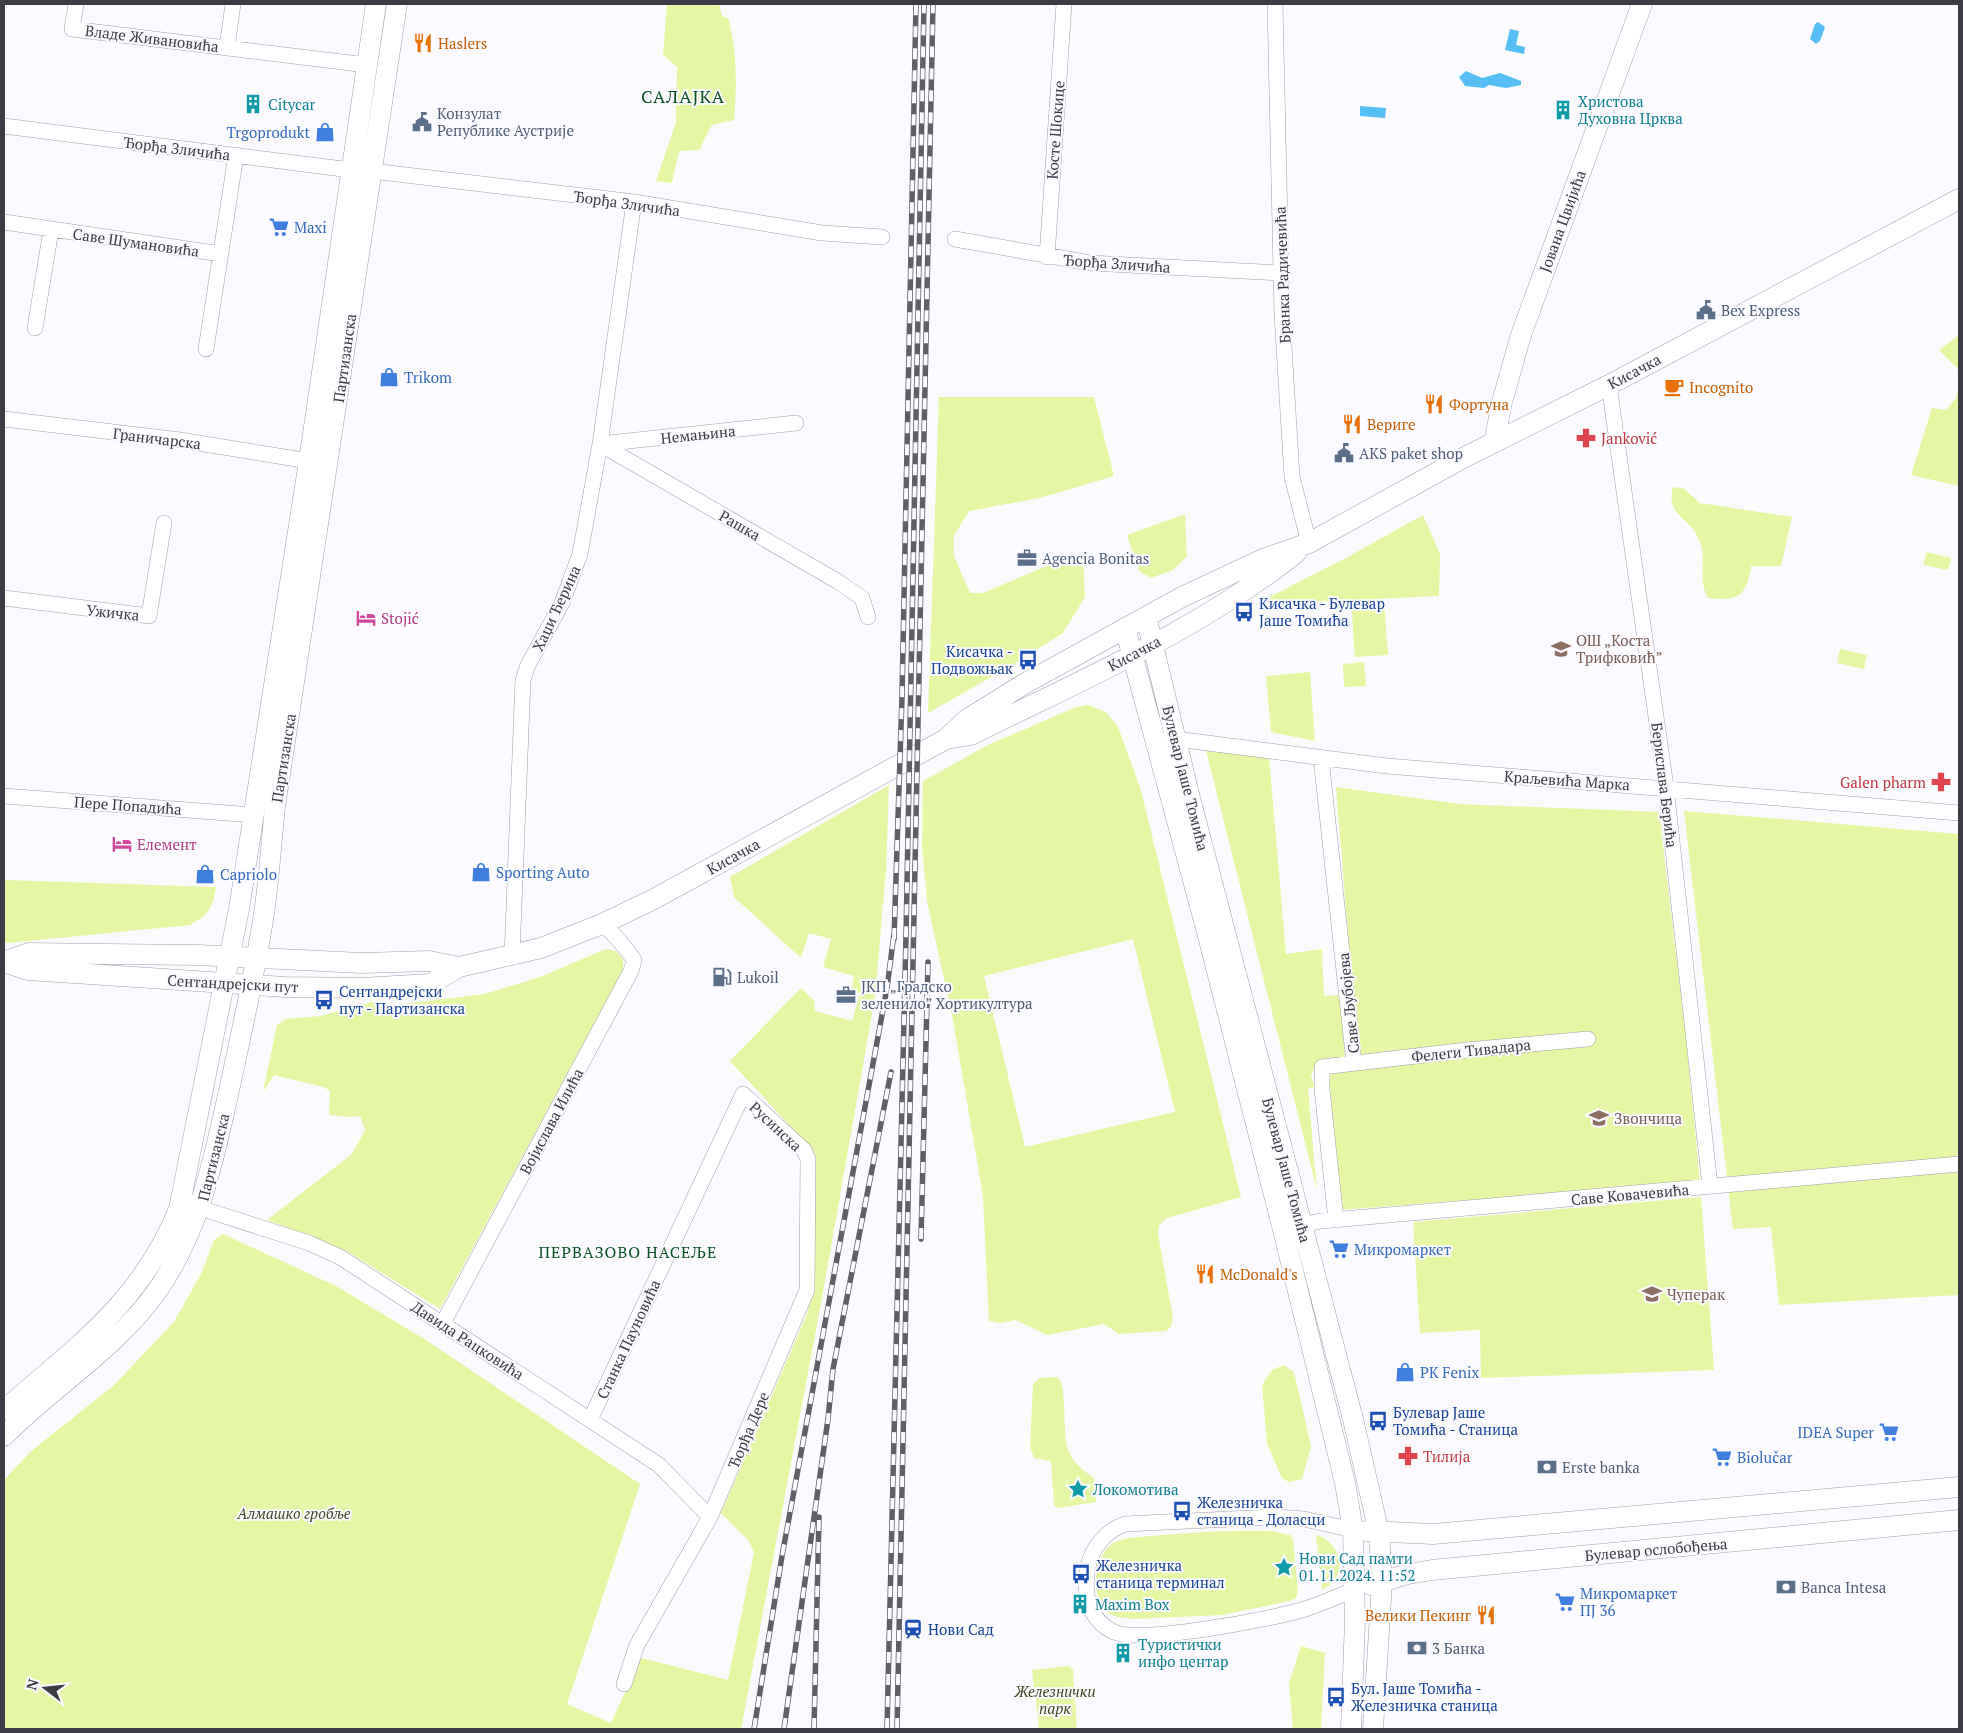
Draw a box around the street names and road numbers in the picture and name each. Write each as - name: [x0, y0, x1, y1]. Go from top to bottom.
- street label: Владе Живановића: [84, 20, 220, 56]
- street label: Косте Шокице: [1042, 80, 1068, 180]
- street label: Ђорђа Зличића: [122, 132, 232, 165]
- street label: Јована Цвијића: [1534, 167, 1590, 275]
- street label: Ђорђа Зличића: [572, 186, 682, 220]
- street label: Бранка Радичевића: [1270, 206, 1294, 344]
- street label: Саве Шумановића: [72, 223, 201, 261]
- street label: Ђорђа Зличића: [1063, 249, 1172, 277]
- street label: Партизанска: [328, 312, 360, 404]
- street label: Кисачка: [1604, 348, 1664, 393]
- street label: Немањина: [660, 420, 737, 448]
- street label: Граничарска: [112, 423, 203, 453]
- street label: Рашка: [716, 505, 765, 545]
- street label: Хаџи Ђерина: [527, 561, 585, 654]
- street label: Ужичка: [86, 599, 141, 625]
- street label: Кисачка: [1104, 630, 1164, 675]
- street label: Булевар Јаше Томића: [1158, 703, 1214, 853]
- street label: Партизанска: [266, 712, 300, 804]
- street label: Берислава Берића: [1647, 721, 1683, 849]
- street label: Краљевића Марка: [1503, 766, 1631, 794]
- street label: Пере Попадића: [73, 791, 183, 819]
- street label: Кисачка: [703, 833, 763, 879]
- street label: Саве Љубојева: [1333, 951, 1363, 1054]
- street label: Сентандрејски пут: [167, 970, 300, 996]
- street label: Фелеги Тивадара: [1410, 1034, 1532, 1066]
- street label: Војислава Илића: [515, 1064, 588, 1177]
- street label: Булевар Јаше Томића: [1258, 1095, 1316, 1245]
- street label: Русинска: [746, 1097, 807, 1156]
- street label: Партизанска: [192, 1111, 234, 1203]
- street label: Саве Ковачевића: [1570, 1179, 1690, 1209]
- street label: Станка Пауновића: [592, 1276, 665, 1402]
- street label: Давида Рацковића: [408, 1296, 528, 1384]
- street label: Ђорђа Дере: [723, 1389, 773, 1471]
- street label: Булевар ослобођења: [1584, 1533, 1729, 1565]

